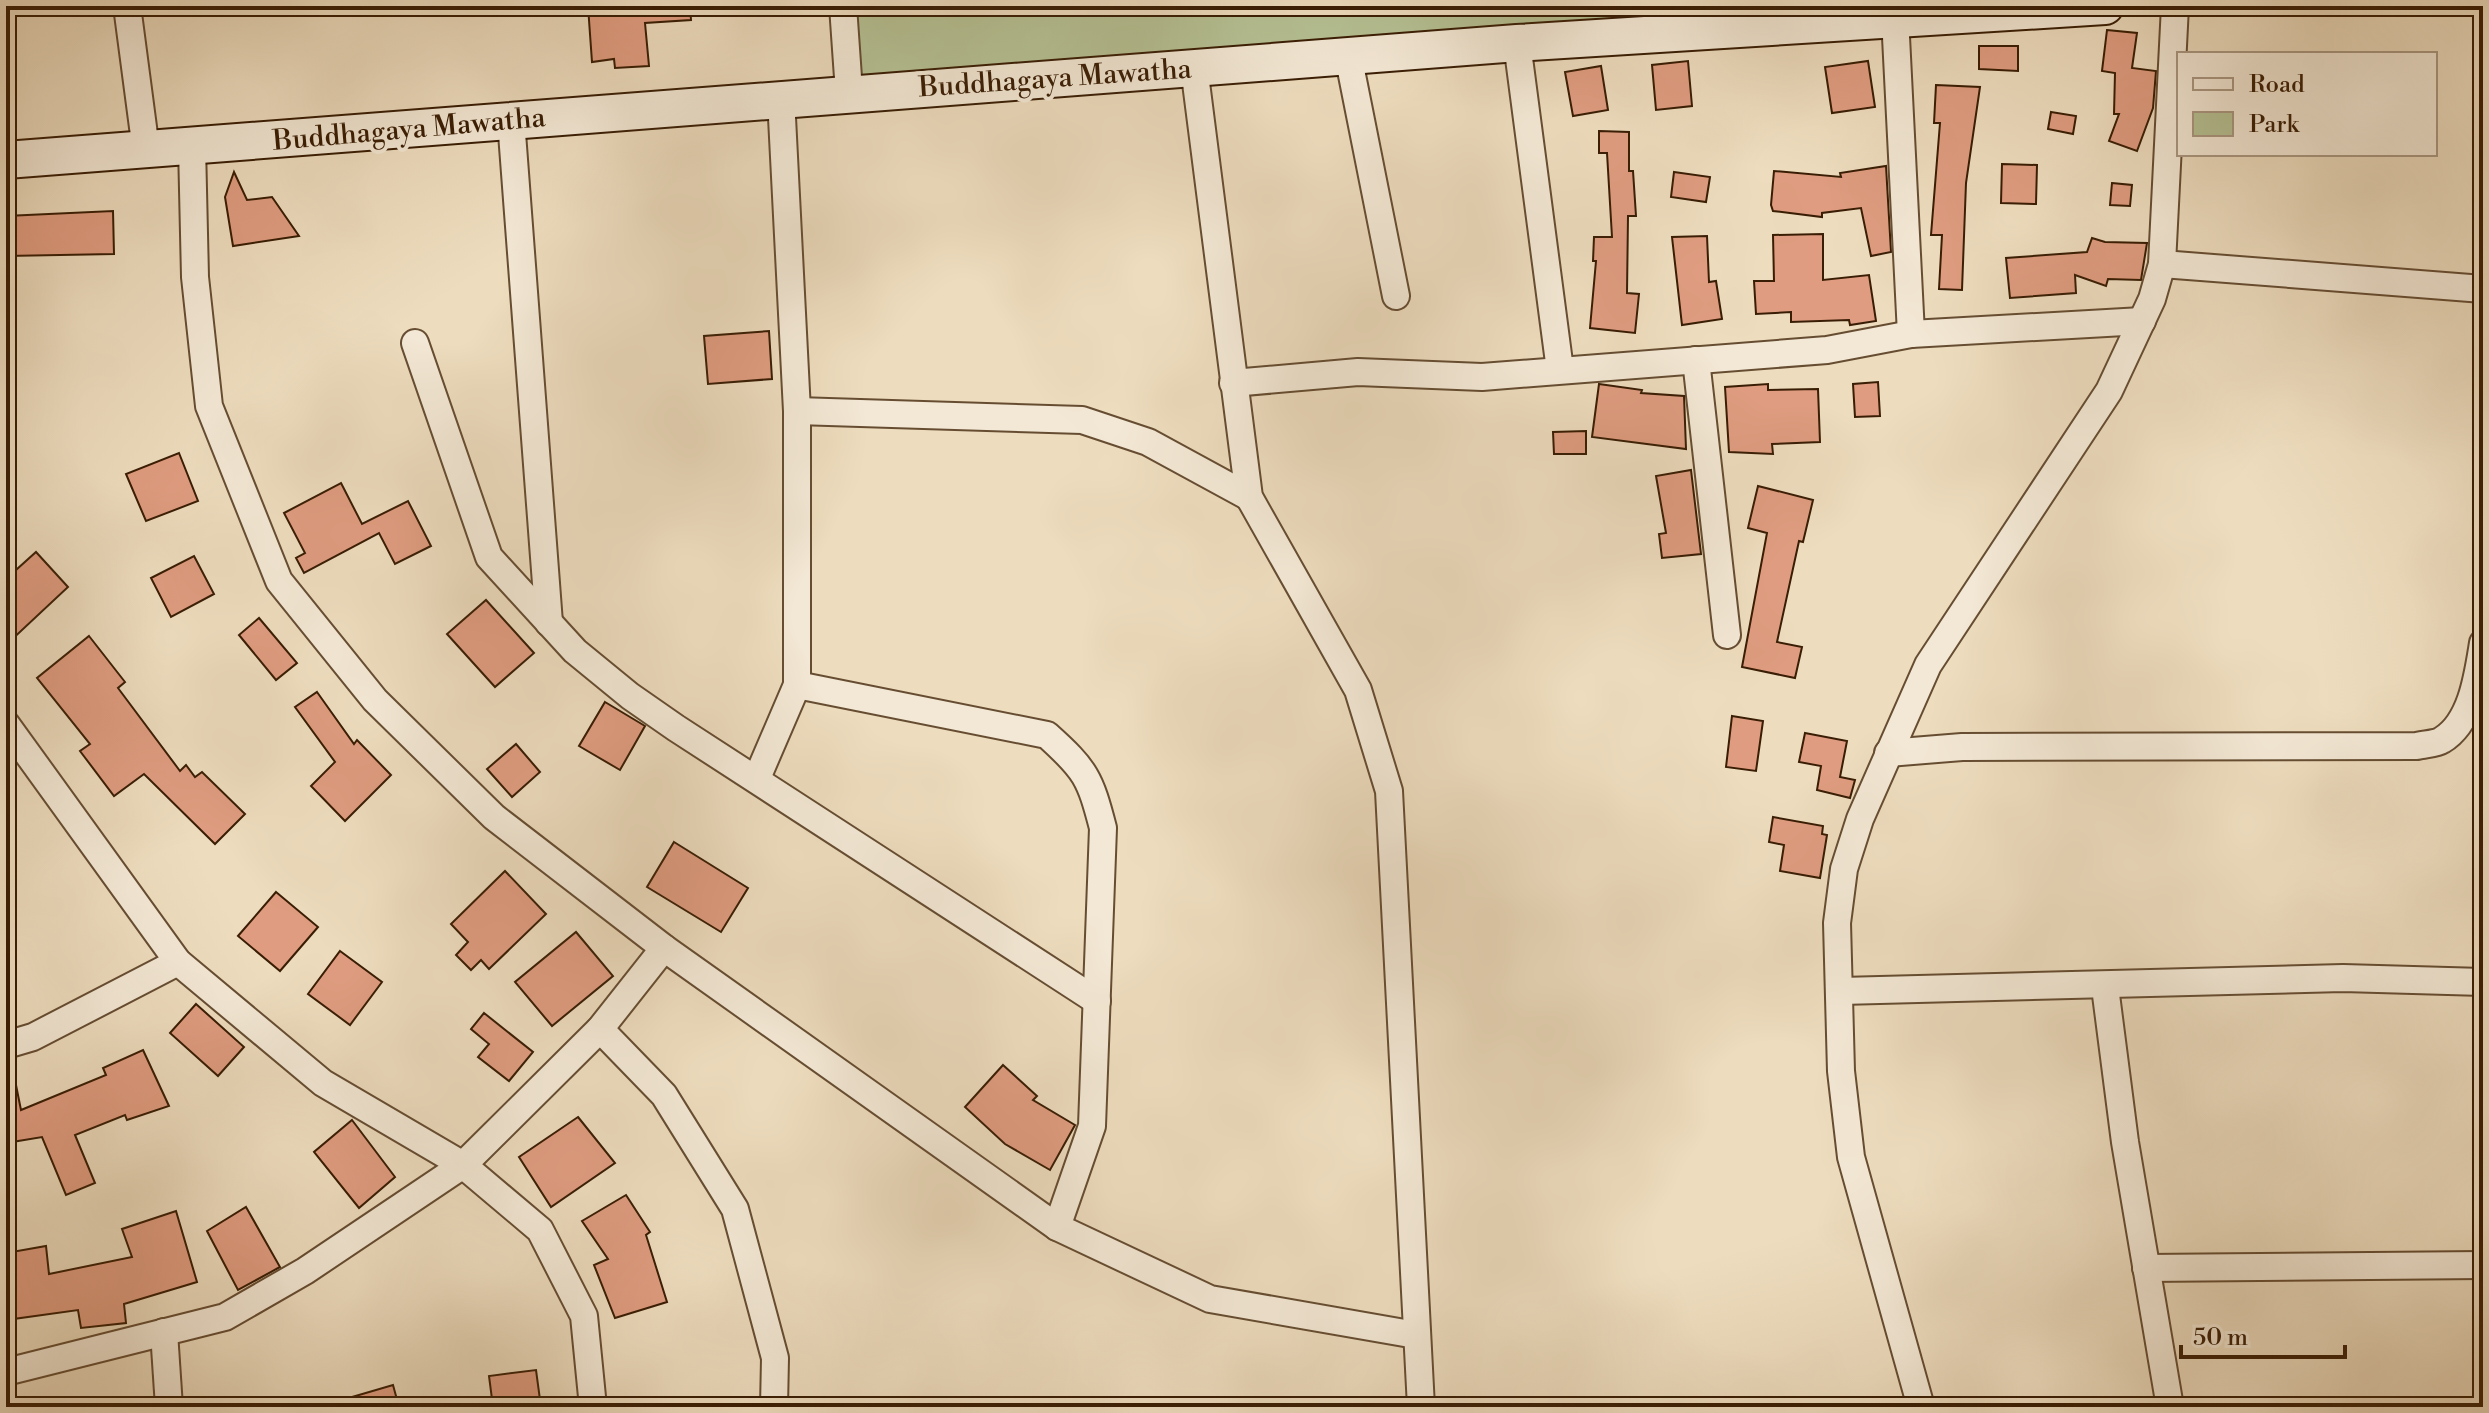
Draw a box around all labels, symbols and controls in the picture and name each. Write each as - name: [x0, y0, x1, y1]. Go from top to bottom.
- street label: Buddhagaya Mawatha: [916, 51, 1194, 106]
- legend: [2177, 52, 2437, 156]
- text: Road: [2249, 70, 2305, 100]
- street label: Buddhagaya Mawatha: [270, 100, 548, 159]
- text: Park: [2249, 110, 2300, 140]
- scale bar: [2181, 1309, 2345, 1359]
- text: 50 m: [2193, 1323, 2248, 1353]

